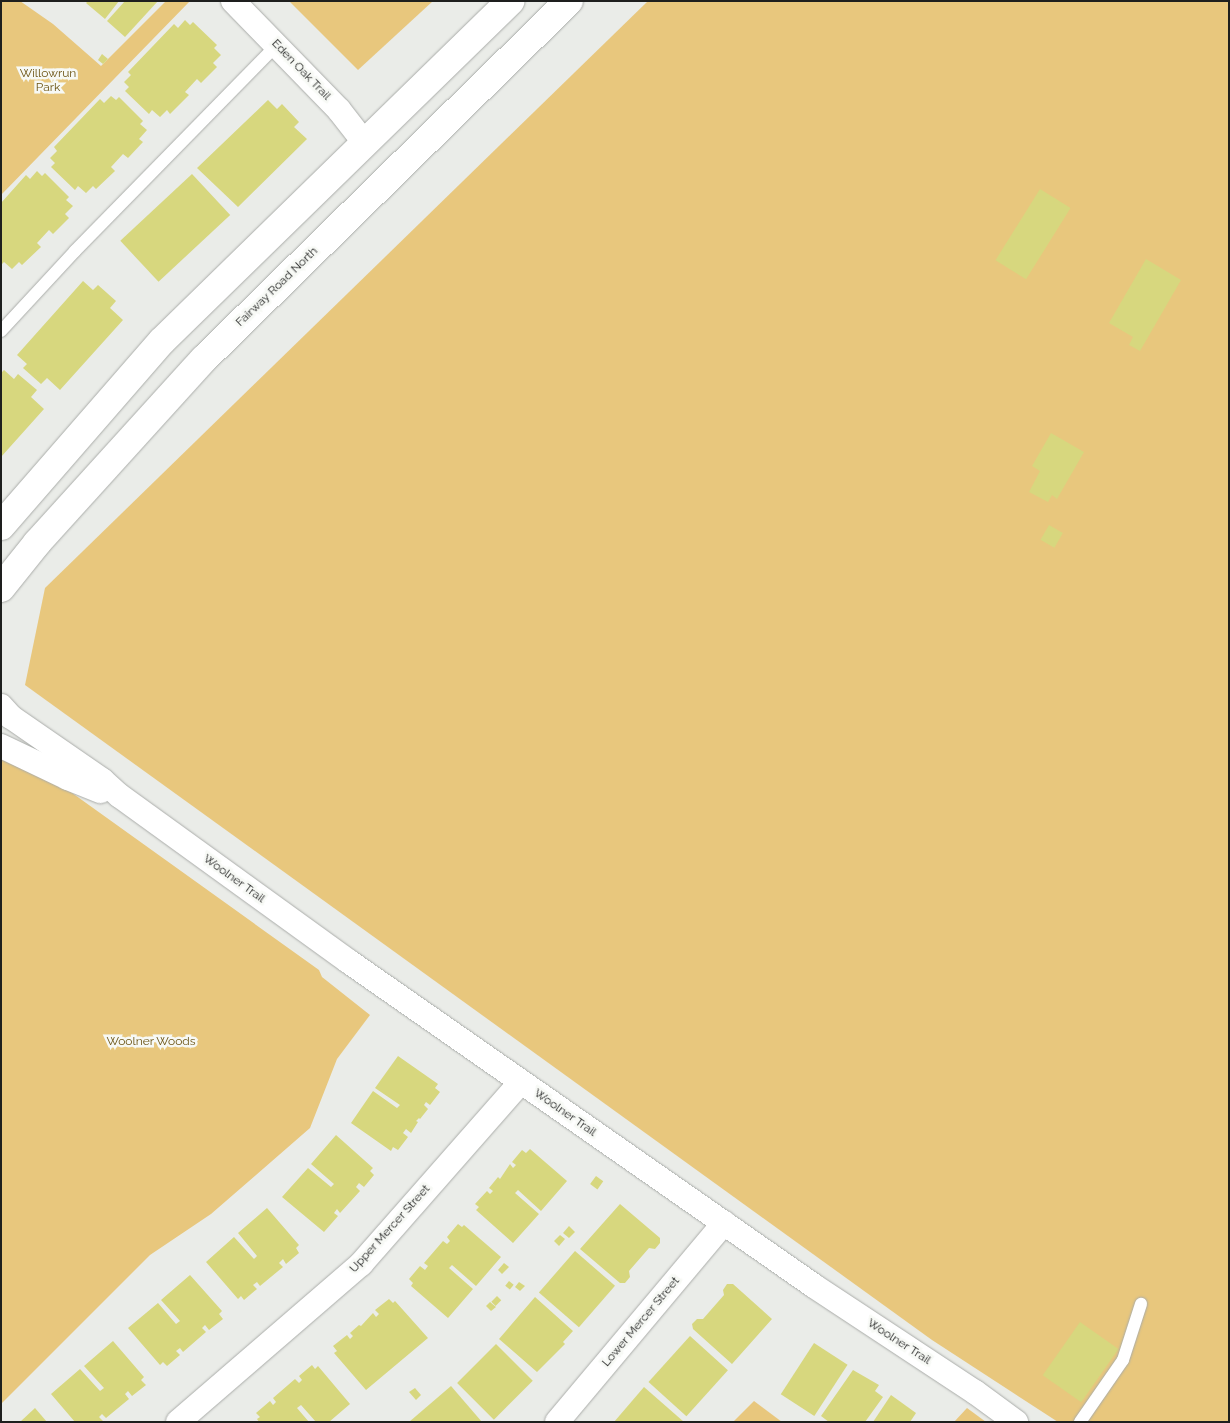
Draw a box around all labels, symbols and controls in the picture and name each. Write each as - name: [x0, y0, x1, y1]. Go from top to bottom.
- street label: Eden Oak Trail: [268, 36, 334, 104]
- park label: Willowrun Park: [20, 67, 76, 95]
- street label: Fairway Road North: [233, 244, 321, 330]
- street label: Woolner Trail: [200, 852, 268, 906]
- park label: Woolner Woods: [106, 1035, 196, 1049]
- street label: Woolner Trail: [531, 1086, 599, 1140]
- street label: Upper Mercer Street: [347, 1182, 433, 1276]
- street label: Lower Mercer Street: [599, 1274, 683, 1370]
- street label: Woolner Trail: [864, 1316, 934, 1368]

